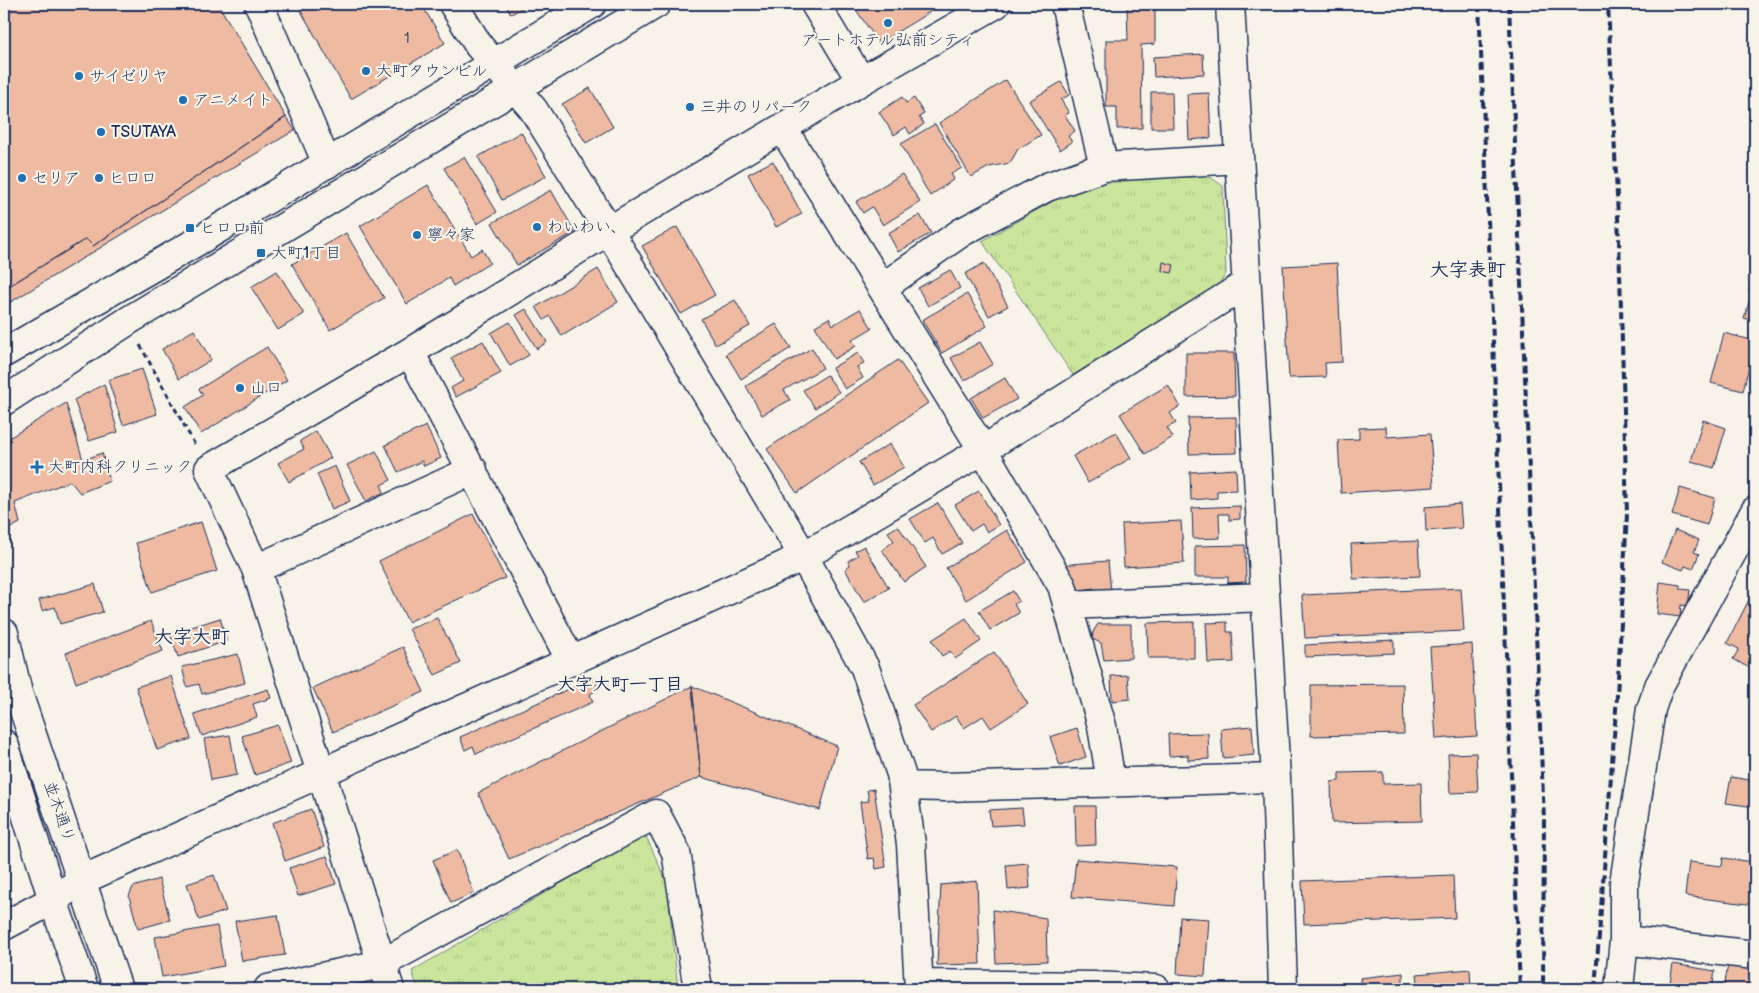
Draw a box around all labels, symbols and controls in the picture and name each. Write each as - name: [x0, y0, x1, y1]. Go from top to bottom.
- marker: アートホテル弘前シティ: [882, 17, 894, 29]
- house number: 1: [404, 30, 410, 47]
- place label: アートホテル弘前シティ: [801, 31, 975, 50]
- place label: 大町タウンビル: [376, 62, 488, 81]
- marker: 大町タウンビル: [360, 65, 372, 77]
- place label: サイゼリヤ: [89, 67, 168, 86]
- marker: サイゼリヤ: [73, 70, 85, 82]
- place label: アニメイト: [193, 91, 273, 110]
- marker: アニメイト: [177, 94, 189, 106]
- place label: 三井のリパーク: [700, 98, 812, 117]
- marker: 三井のリパーク: [684, 101, 696, 113]
- place label: TSUTAYA: [111, 123, 176, 142]
- marker: TSUTAYA: [95, 126, 107, 138]
- place label: セリア: [32, 169, 80, 188]
- place label: ヒロロ: [109, 169, 157, 188]
- marker: セリア: [16, 172, 28, 184]
- marker: ヒロロ: [93, 172, 105, 184]
- place label: わいわい、: [547, 218, 626, 237]
- place label: ヒロロ前: [200, 219, 264, 238]
- marker: わいわい、: [531, 221, 543, 233]
- marker: ヒロロ前: [184, 222, 196, 234]
- place label: 寧々家: [427, 226, 475, 245]
- marker: 寧々家: [411, 229, 423, 241]
- place label: 大町1丁目: [271, 244, 341, 263]
- marker: 大町1丁目: [255, 247, 267, 259]
- district label: 大字表町: [1430, 259, 1506, 282]
- place label: 山口: [250, 379, 282, 398]
- marker: 山口: [234, 382, 246, 394]
- place label: 大町内科クリニック: [48, 458, 192, 477]
- marker: 大町内科クリニック: [30, 460, 44, 474]
- district label: 大字大町: [154, 626, 230, 649]
- district label: 大字大町一丁目: [557, 674, 683, 695]
- street label: 並木通り: [40, 779, 78, 845]

